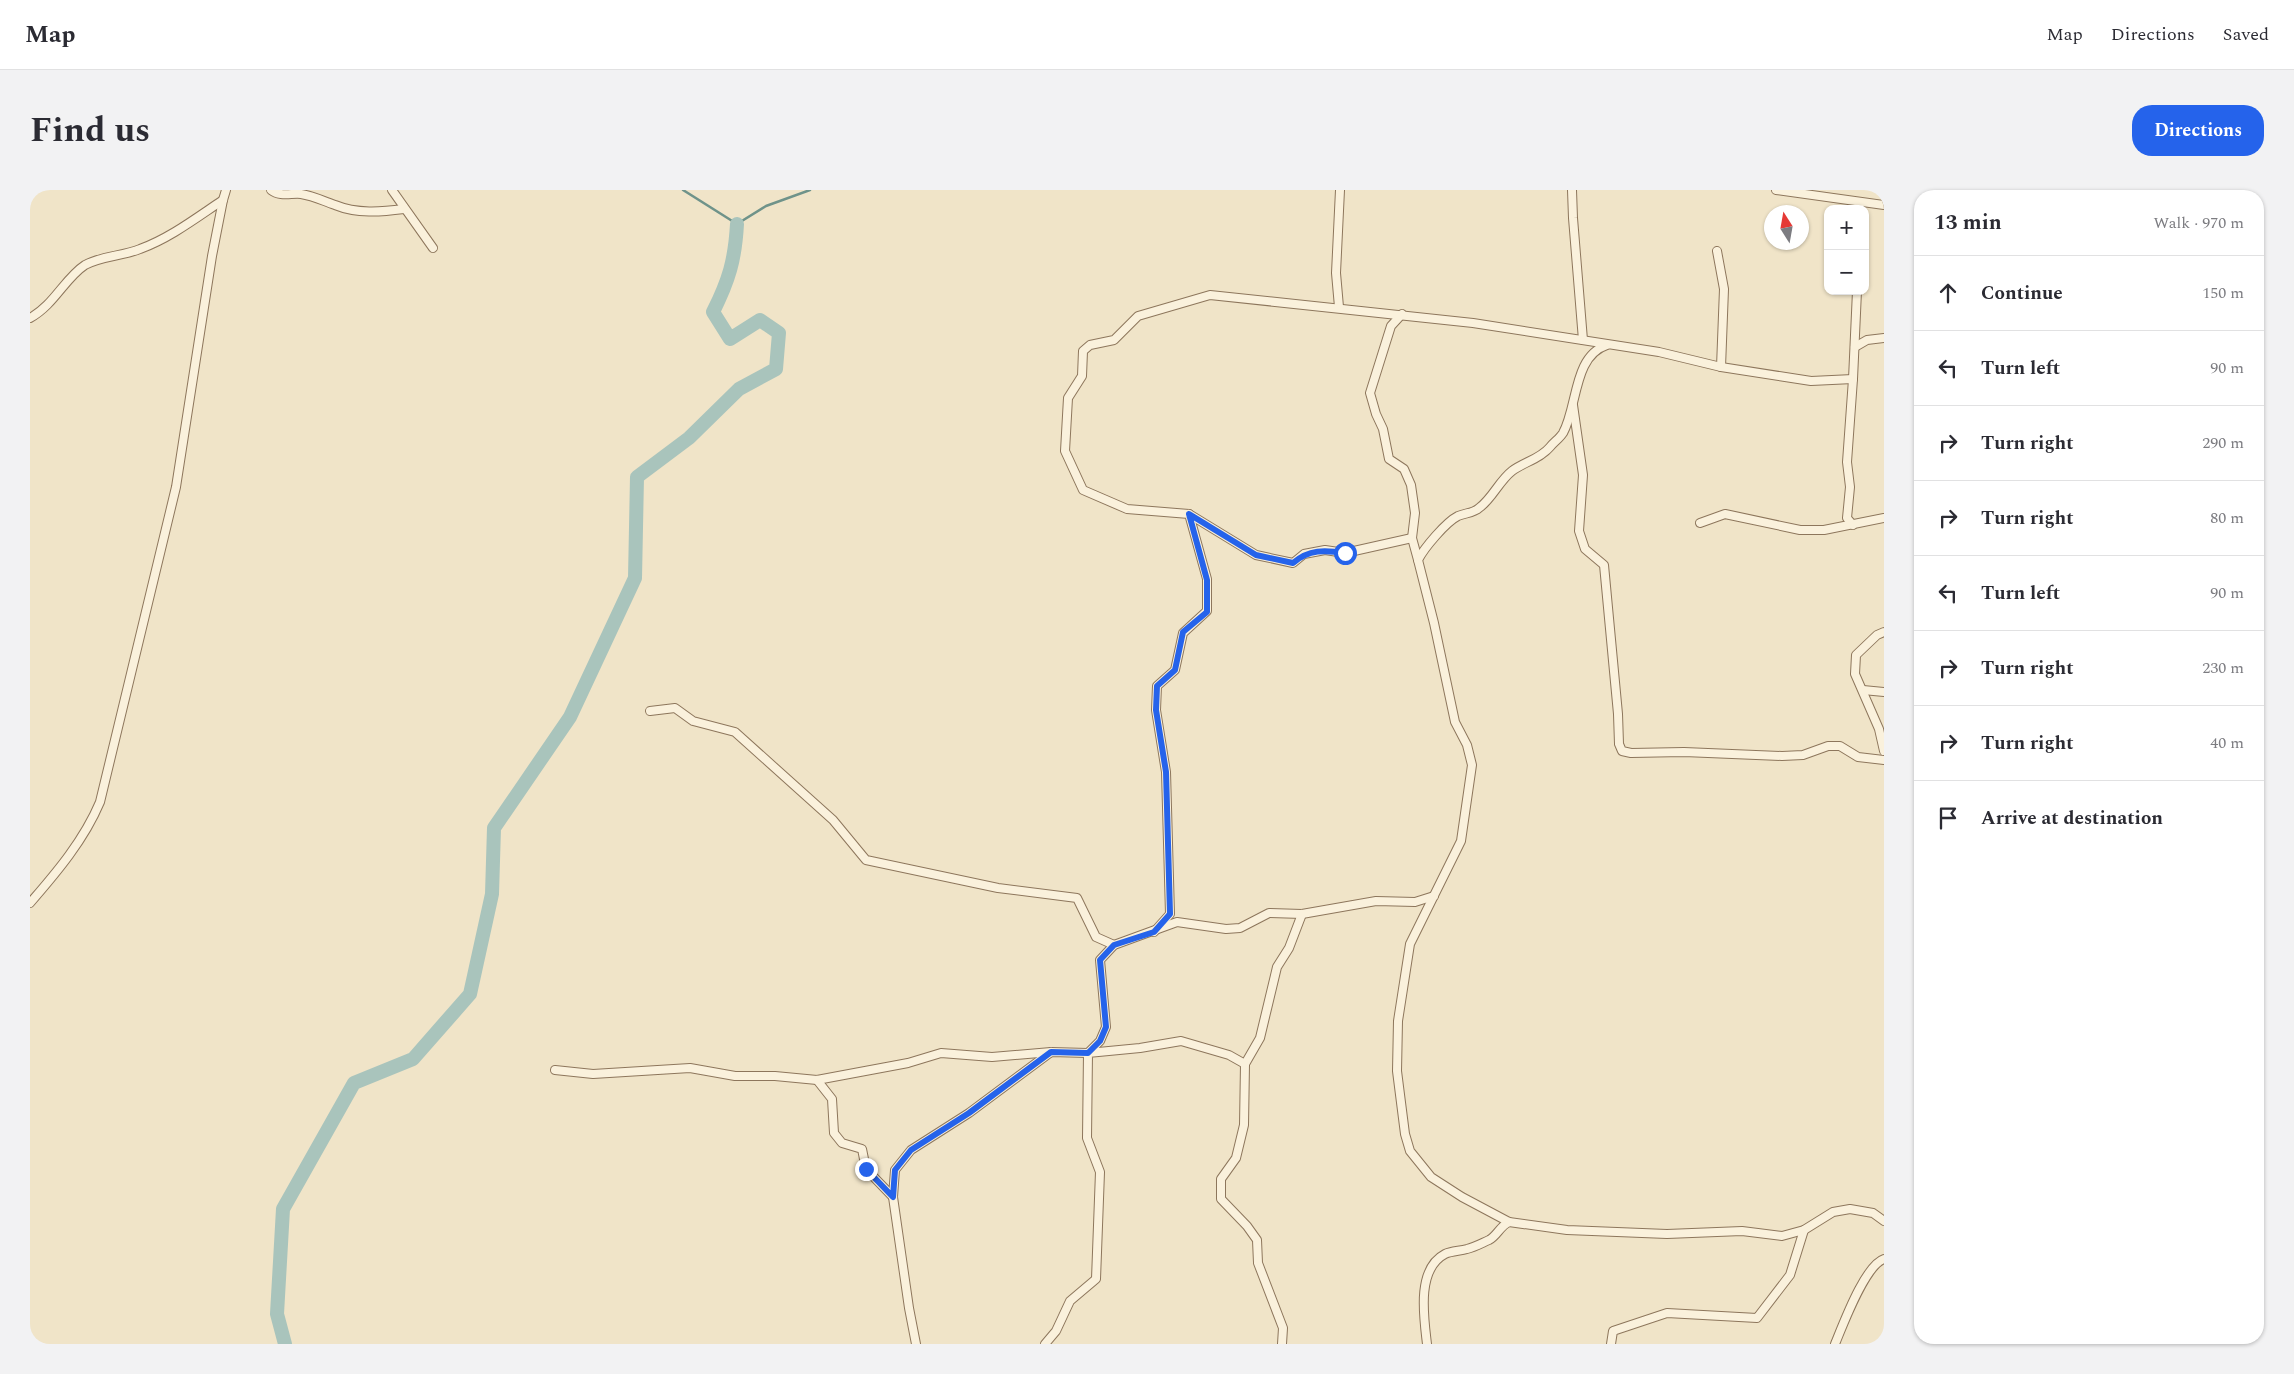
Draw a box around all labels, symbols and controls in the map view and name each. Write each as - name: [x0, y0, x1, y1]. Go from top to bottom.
- text: Map: [25, 17, 75, 53]
- text: Map: [2047, 21, 2083, 48]
- text: Directions: [2111, 21, 2195, 48]
- text: Saved: [2223, 21, 2269, 48]
- text: Find us: [30, 104, 150, 157]
- button: Directions: [2132, 105, 2264, 156]
- north arrow: [1764, 205, 1809, 250]
- map controls: [1824, 205, 1869, 295]
- button: +: [1824, 205, 1869, 250]
- text: 13 min: [1934, 207, 2002, 239]
- text: Walk · 970 m: [2153, 211, 2244, 235]
- button: −: [1824, 250, 1869, 295]
- icon: ahead: [1934, 279, 1962, 307]
- text: Continue: [1981, 279, 2063, 308]
- text: 150 m: [2202, 281, 2244, 305]
- icon: left: [1934, 354, 1962, 382]
- text: Turn left: [1981, 354, 2060, 383]
- text: 90 m: [2210, 356, 2244, 380]
- icon: right: [1934, 429, 1962, 457]
- text: Turn right: [1981, 429, 2074, 458]
- text: 290 m: [2202, 431, 2244, 455]
- icon: right: [1934, 504, 1962, 532]
- text: Turn right: [1981, 504, 2074, 533]
- text: 80 m: [2210, 506, 2244, 530]
- route start: [1334, 542, 1357, 565]
- icon: left: [1934, 579, 1962, 607]
- text: Turn left: [1981, 579, 2060, 608]
- text: 90 m: [2210, 581, 2244, 605]
- icon: right: [1934, 654, 1962, 682]
- text: Turn right: [1981, 654, 2074, 683]
- text: 230 m: [2202, 656, 2244, 680]
- icon: right: [1934, 729, 1962, 757]
- text: Turn right: [1981, 729, 2074, 758]
- text: 40 m: [2210, 731, 2244, 755]
- icon: arrive: [1934, 804, 1962, 832]
- text: Arrive at destination: [1981, 804, 2163, 833]
- route end: [855, 1158, 878, 1181]

